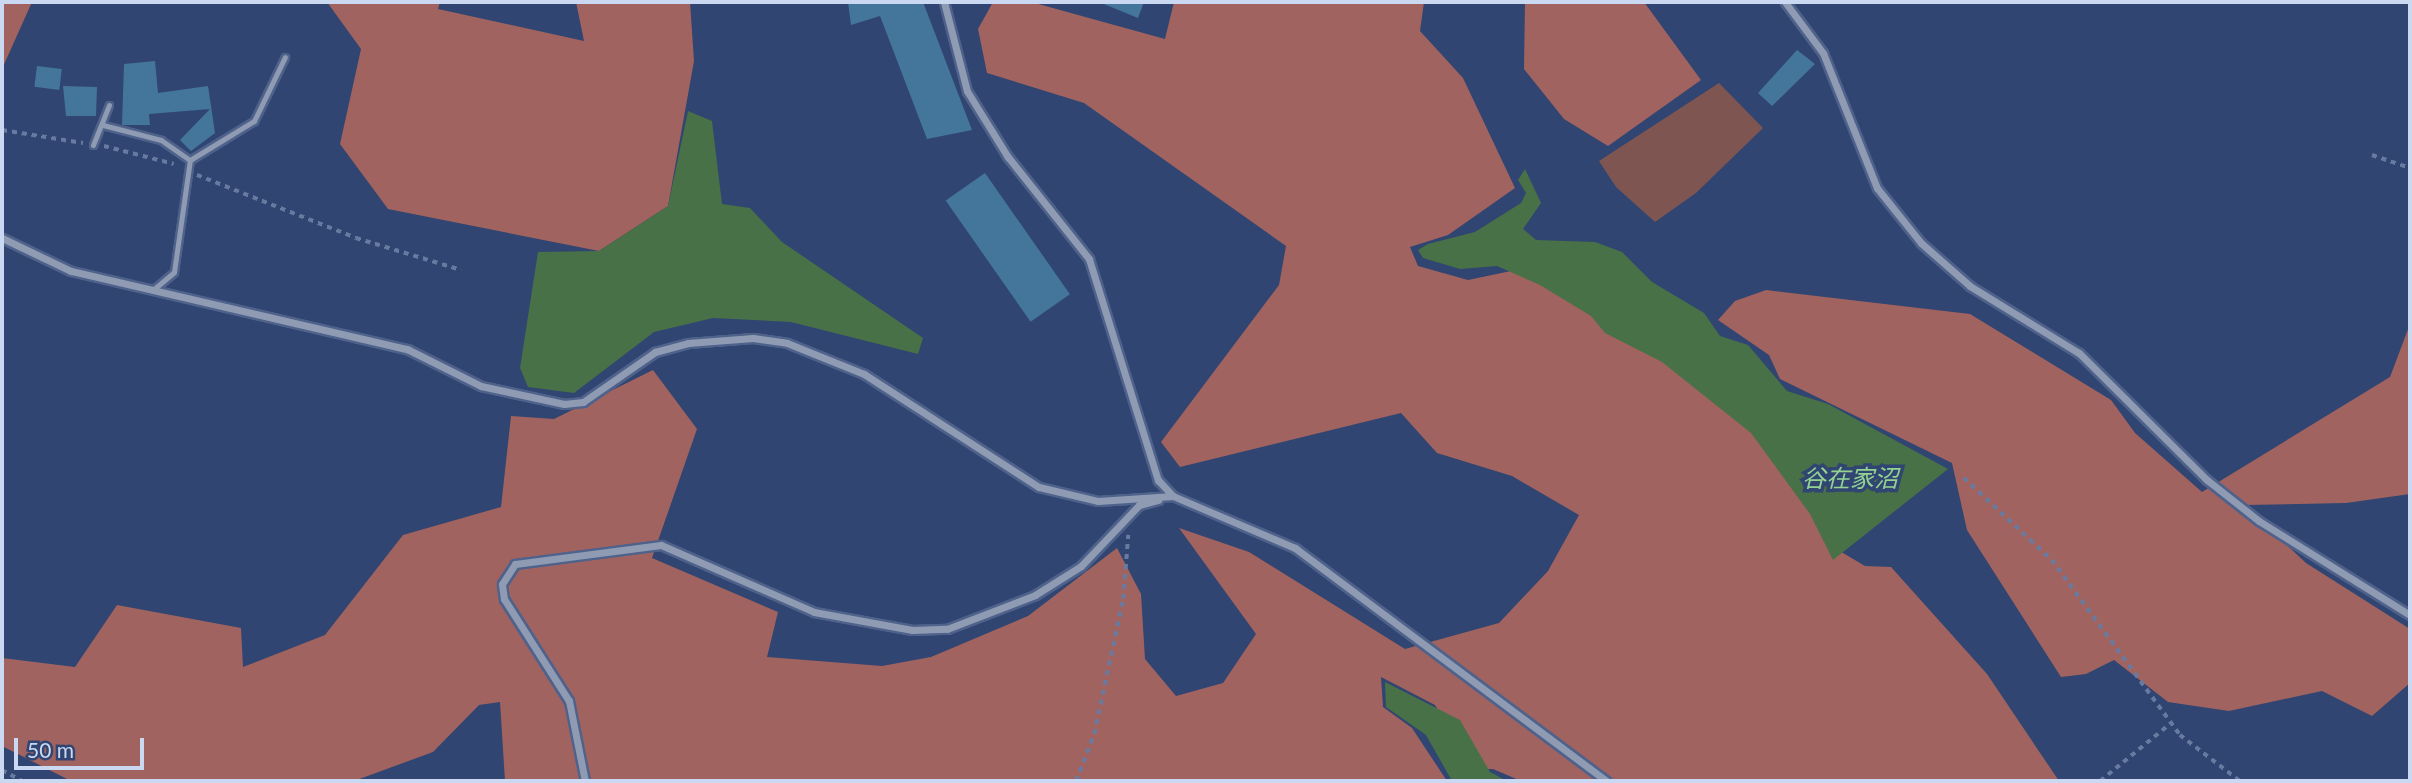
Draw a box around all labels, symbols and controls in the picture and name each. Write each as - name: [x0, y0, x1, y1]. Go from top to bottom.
- water label: 谷在家沼: [1802, 464, 1898, 492]
- scale bar: [18, 724, 147, 768]
- text: 50 m: [27, 737, 74, 762]

